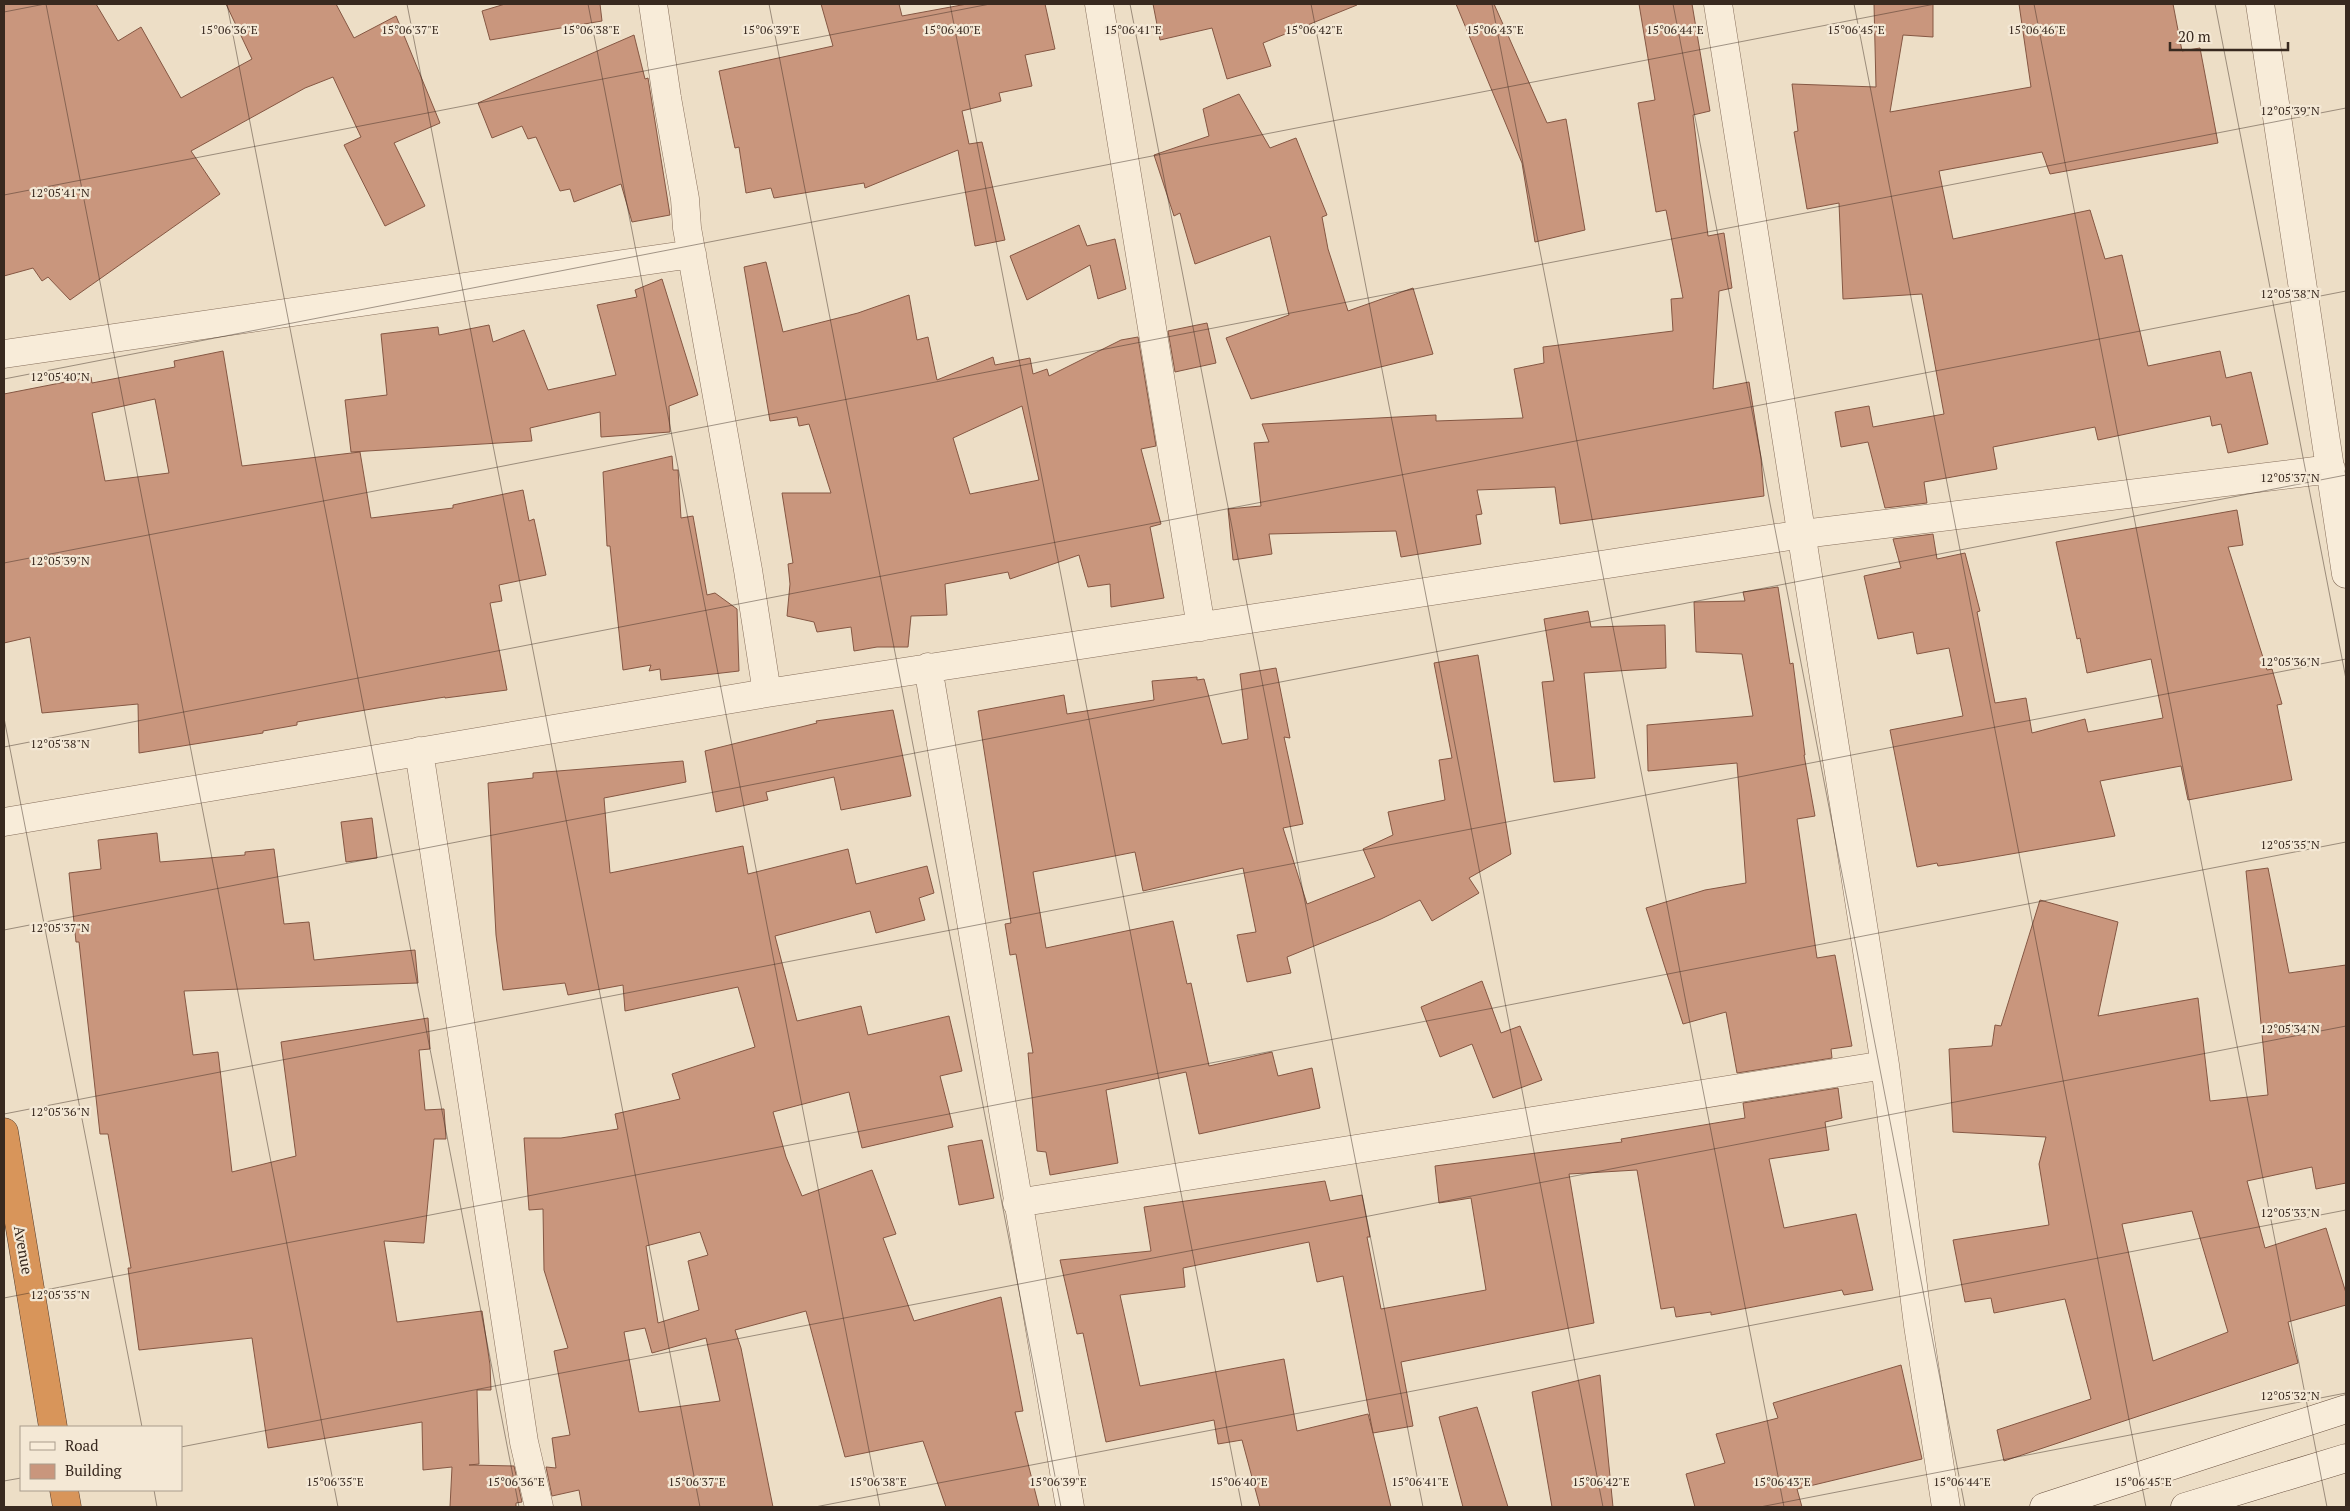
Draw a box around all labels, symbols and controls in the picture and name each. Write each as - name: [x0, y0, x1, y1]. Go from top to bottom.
- scale bar: [2170, 20, 2288, 52]
- text: 15°06'36"E: [200, 22, 258, 37]
- text: 15°06'37"E: [381, 22, 439, 37]
- text: 15°06'38"E: [562, 22, 620, 37]
- text: 15°06'39"E: [742, 22, 800, 37]
- text: 15°06'40"E: [923, 22, 981, 37]
- text: 15°06'41"E: [1104, 22, 1162, 37]
- text: 15°06'42"E: [1285, 22, 1343, 37]
- text: 15°06'43"E: [1466, 22, 1524, 37]
- text: 15°06'44"E: [1646, 22, 1704, 37]
- text: 15°06'45"E: [1827, 22, 1885, 37]
- text: 15°06'46"E: [2008, 22, 2066, 37]
- text: 20 m: [2178, 26, 2211, 46]
- text: 12°05'39"N: [2260, 103, 2320, 118]
- text: 12°05'41"N: [30, 185, 90, 200]
- text: 12°05'38"N: [2260, 286, 2320, 301]
- text: 12°05'40"N: [30, 369, 90, 384]
- text: 12°05'37"N: [2260, 470, 2320, 485]
- text: 12°05'39"N: [30, 553, 90, 568]
- text: 12°05'36"N: [2260, 654, 2320, 669]
- text: 12°05'38"N: [30, 736, 90, 751]
- text: 12°05'35"N: [2260, 837, 2320, 852]
- text: 12°05'37"N: [30, 920, 90, 935]
- text: 12°05'34"N: [2260, 1021, 2320, 1036]
- text: 12°05'36"N: [30, 1104, 90, 1119]
- text: 12°05'33"N: [2260, 1205, 2320, 1220]
- street label: Avenue: [10, 1224, 38, 1276]
- text: 12°05'35"N: [30, 1287, 90, 1302]
- text: 12°05'32"N: [2260, 1388, 2320, 1403]
- legend: [20, 1426, 182, 1491]
- text: Road: [65, 1435, 98, 1455]
- text: Building: [65, 1460, 123, 1480]
- text: 15°06'35"E: [306, 1474, 364, 1489]
- text: 15°06'36"E: [487, 1474, 545, 1489]
- text: 15°06'37"E: [668, 1474, 726, 1489]
- text: 15°06'38"E: [849, 1474, 907, 1489]
- text: 15°06'39"E: [1029, 1474, 1087, 1489]
- text: 15°06'40"E: [1210, 1474, 1268, 1489]
- text: 15°06'41"E: [1391, 1474, 1449, 1489]
- text: 15°06'42"E: [1572, 1474, 1630, 1489]
- text: 15°06'43"E: [1753, 1474, 1811, 1489]
- text: 15°06'44"E: [1933, 1474, 1991, 1489]
- text: 15°06'45"E: [2114, 1474, 2172, 1489]

